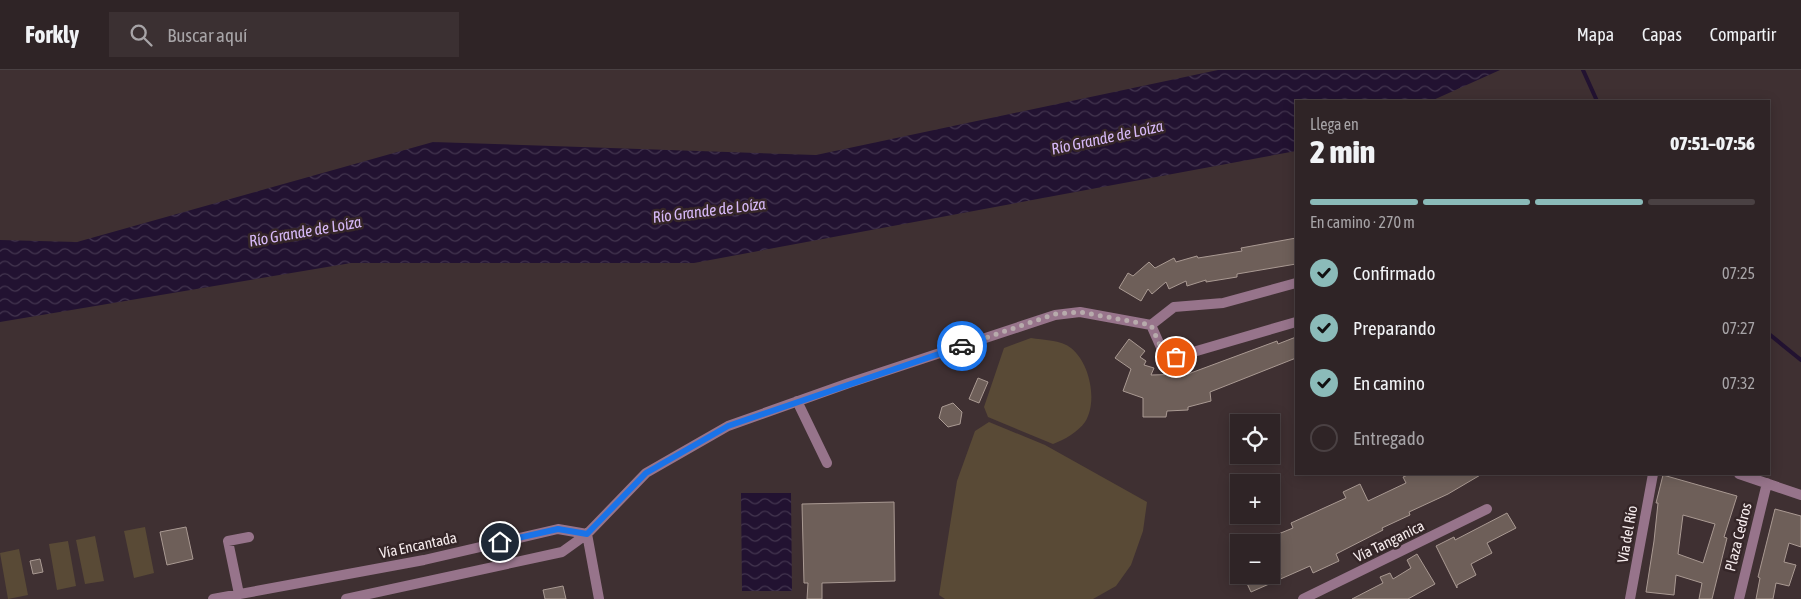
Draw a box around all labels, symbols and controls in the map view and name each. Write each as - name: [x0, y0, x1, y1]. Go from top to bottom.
- search box: [109, 12, 459, 57]
- text: Forkly: [25, 21, 79, 48]
- icon: search: [127, 21, 155, 49]
- text: Buscar aquí: [167, 24, 247, 46]
- text: Mapa: [1577, 24, 1614, 45]
- text: Capas: [1642, 24, 1682, 45]
- text: Compartir: [1710, 24, 1776, 45]
- text: Llega en: [1310, 115, 1359, 133]
- water label: Río Grande de Loíza: [1049, 116, 1165, 158]
- text: 07:51–07:56: [1670, 132, 1755, 154]
- text: 2 min: [1310, 133, 1375, 170]
- water label: Río Grande de Loíza: [651, 194, 767, 226]
- water label: Río Grande de Loíza: [247, 212, 363, 250]
- text: En camino · 270 m: [1310, 213, 1415, 231]
- icon: check: [1310, 259, 1338, 287]
- text: Confirmado: [1353, 262, 1435, 284]
- text: 07:25: [1722, 264, 1755, 282]
- icon: check: [1310, 314, 1338, 342]
- text: Preparando: [1353, 317, 1436, 339]
- text: 07:27: [1722, 319, 1755, 337]
- courier: [937, 321, 987, 371]
- icon: car: [948, 332, 976, 360]
- pin: [1155, 336, 1197, 378]
- icon: bag: [1162, 343, 1190, 371]
- icon: check: [1310, 369, 1338, 397]
- text: En camino: [1353, 372, 1425, 394]
- text: 07:32: [1722, 374, 1755, 392]
- map controls: [1230, 414, 1280, 584]
- button: locate: [1230, 414, 1280, 464]
- text: Entregado: [1353, 427, 1425, 449]
- button: +: [1230, 474, 1280, 524]
- street label: Plaza Cedros: [1721, 501, 1755, 573]
- street label: Vía del Río: [1614, 504, 1640, 564]
- street label: Vía Tanganica: [1351, 517, 1427, 565]
- pin: [479, 521, 521, 563]
- icon: home: [486, 528, 514, 556]
- street label: Vía Encantada: [378, 529, 458, 561]
- button: −: [1230, 534, 1280, 584]

